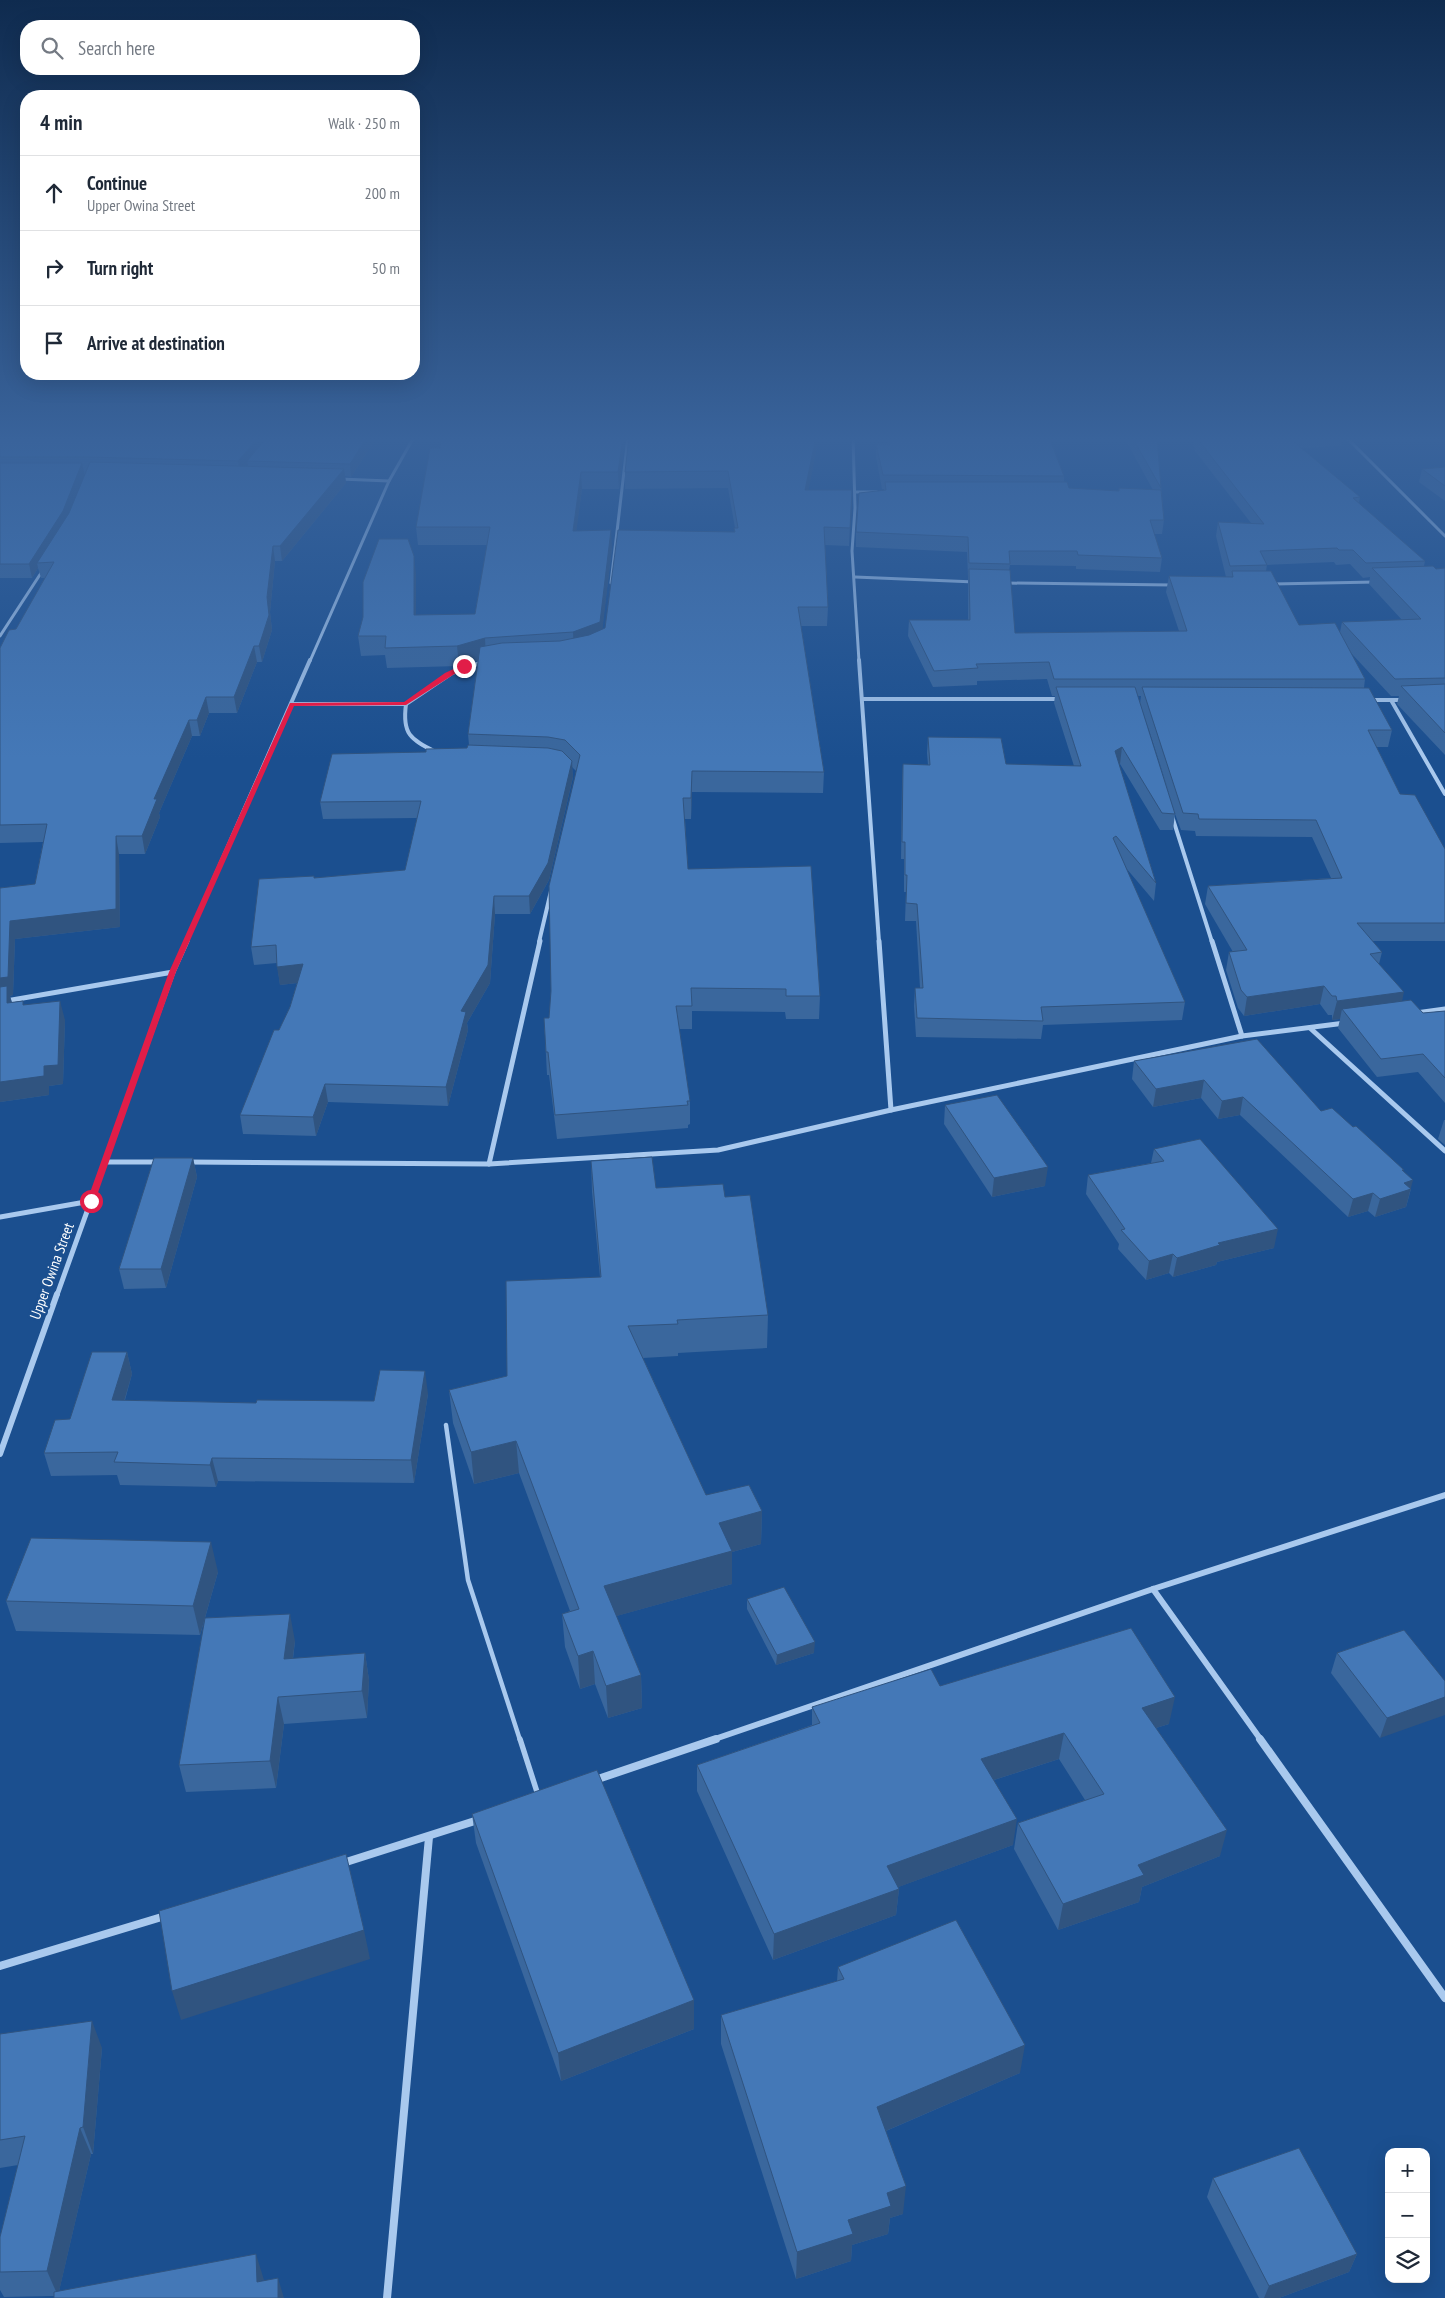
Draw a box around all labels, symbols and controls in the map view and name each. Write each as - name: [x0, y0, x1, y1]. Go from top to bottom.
- search box: [20, 20, 420, 75]
- icon: search: [38, 34, 66, 62]
- text: Search here: [78, 36, 155, 60]
- text: 4 min: [40, 109, 82, 136]
- text: Walk · 250 m: [328, 113, 400, 133]
- text: Continue: [87, 171, 147, 195]
- icon: ahead: [40, 179, 68, 207]
- text: 200 m: [365, 183, 400, 203]
- text: Upper Owina Street: [87, 195, 195, 215]
- icon: right: [40, 254, 68, 282]
- text: Turn right: [87, 256, 153, 280]
- text: 50 m: [372, 258, 400, 278]
- icon: arrive: [40, 329, 68, 357]
- text: Arrive at destination: [87, 331, 225, 355]
- route end: [453, 655, 476, 678]
- route start: [80, 1190, 103, 1213]
- street label: Upper Owina Street: [25, 1220, 78, 1322]
- map controls: [1385, 2148, 1430, 2283]
- button: +: [1385, 2148, 1430, 2193]
- button: −: [1385, 2193, 1430, 2238]
- button: layers: [1385, 2238, 1430, 2283]

